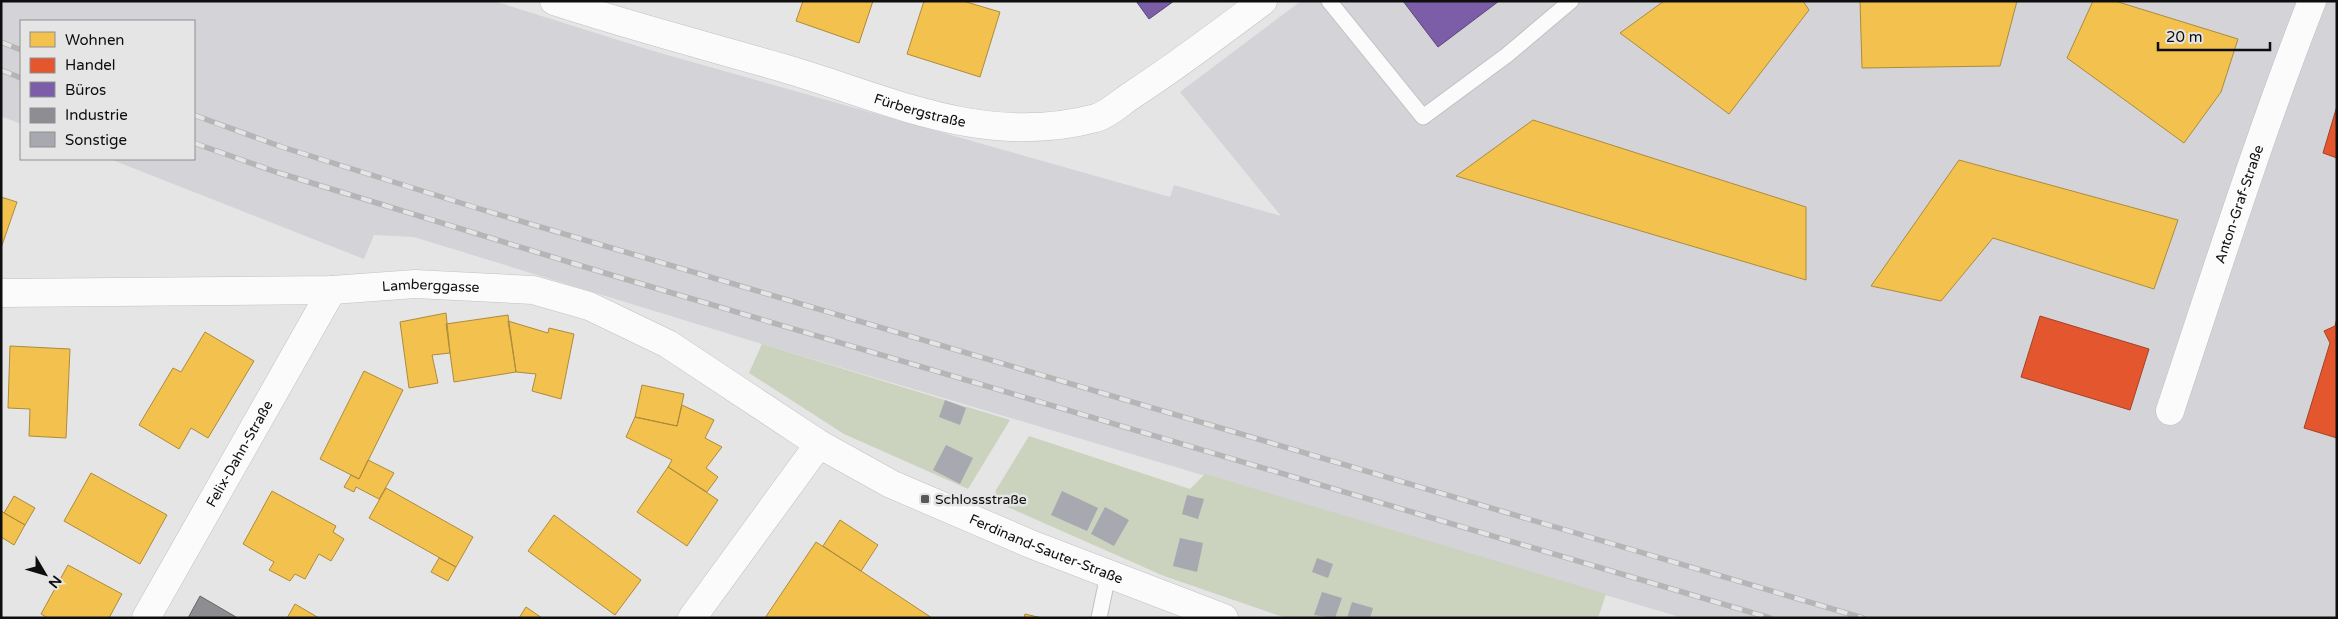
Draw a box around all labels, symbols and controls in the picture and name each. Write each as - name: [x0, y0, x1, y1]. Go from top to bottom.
- legend: [20, 20, 195, 160]
- scale bar: [2158, 20, 2270, 52]
- text: 20 m: [2166, 28, 2203, 46]
- text: Wohnen: [65, 31, 125, 49]
- text: Handel: [65, 56, 116, 74]
- text: Büros: [65, 81, 106, 99]
- street label: Fürbergstraße: [872, 90, 967, 131]
- text: Industrie: [65, 106, 128, 124]
- text: Sonstige: [65, 131, 127, 149]
- street label: Anton-Graf-Straße: [2211, 143, 2267, 266]
- street label: Lamberggasse: [381, 276, 480, 296]
- street label: Felix-Dahn-Straße: [203, 397, 277, 510]
- place label: Schlossstraße: [935, 491, 1027, 508]
- marker: Schlossstraße: [919, 493, 931, 505]
- street label: Ferdinand-Sauter-Straße: [967, 511, 1125, 588]
- north arrow: [20, 549, 70, 599]
- text: N: [45, 572, 65, 591]

